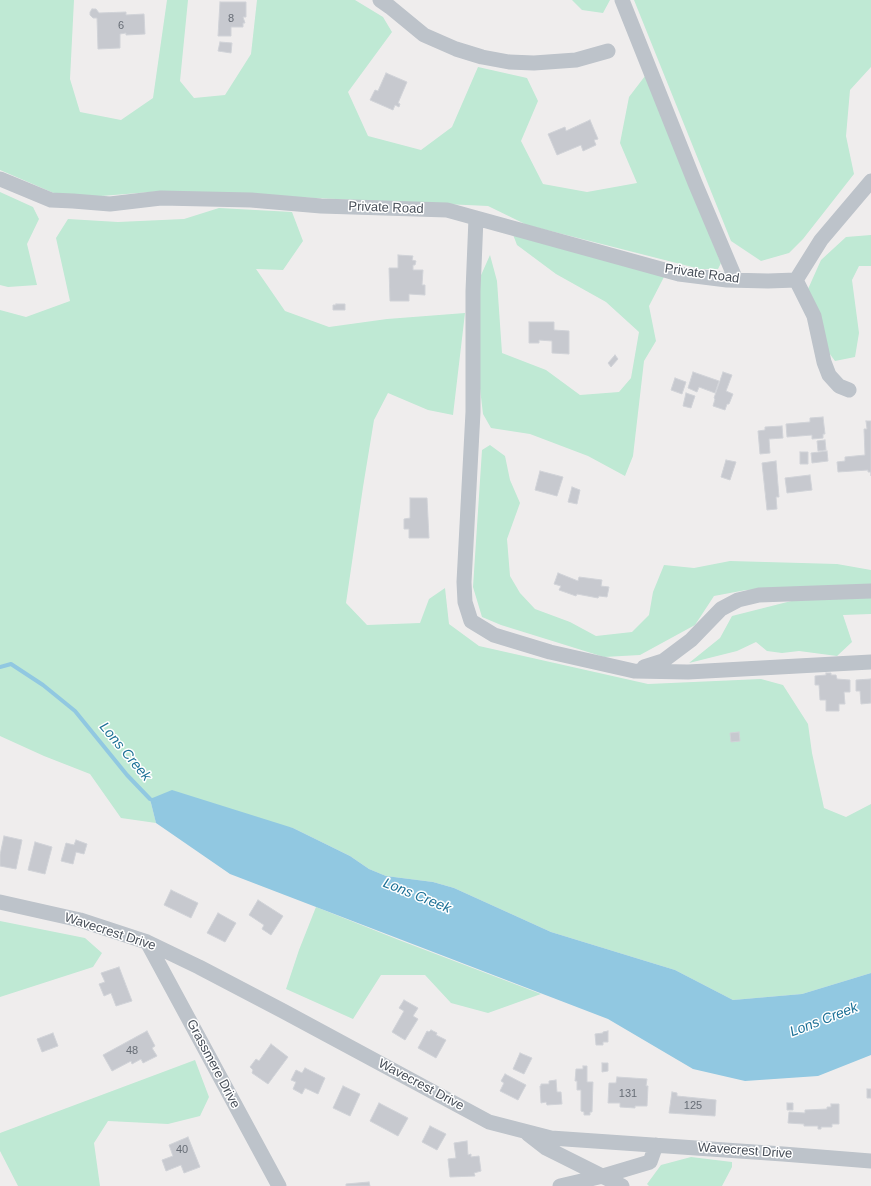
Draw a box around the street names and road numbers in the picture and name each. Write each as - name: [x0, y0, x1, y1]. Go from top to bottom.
- street label: Private Road: [348, 199, 424, 217]
- street label: Private Road: [664, 261, 740, 287]
- street label: Wavecrest Drive: [62, 910, 158, 954]
- street label: Grassmere Drive: [183, 1017, 243, 1111]
- street label: Wavecrest Drive: [375, 1056, 467, 1114]
- street label: Wavecrest Drive: [697, 1140, 793, 1162]

